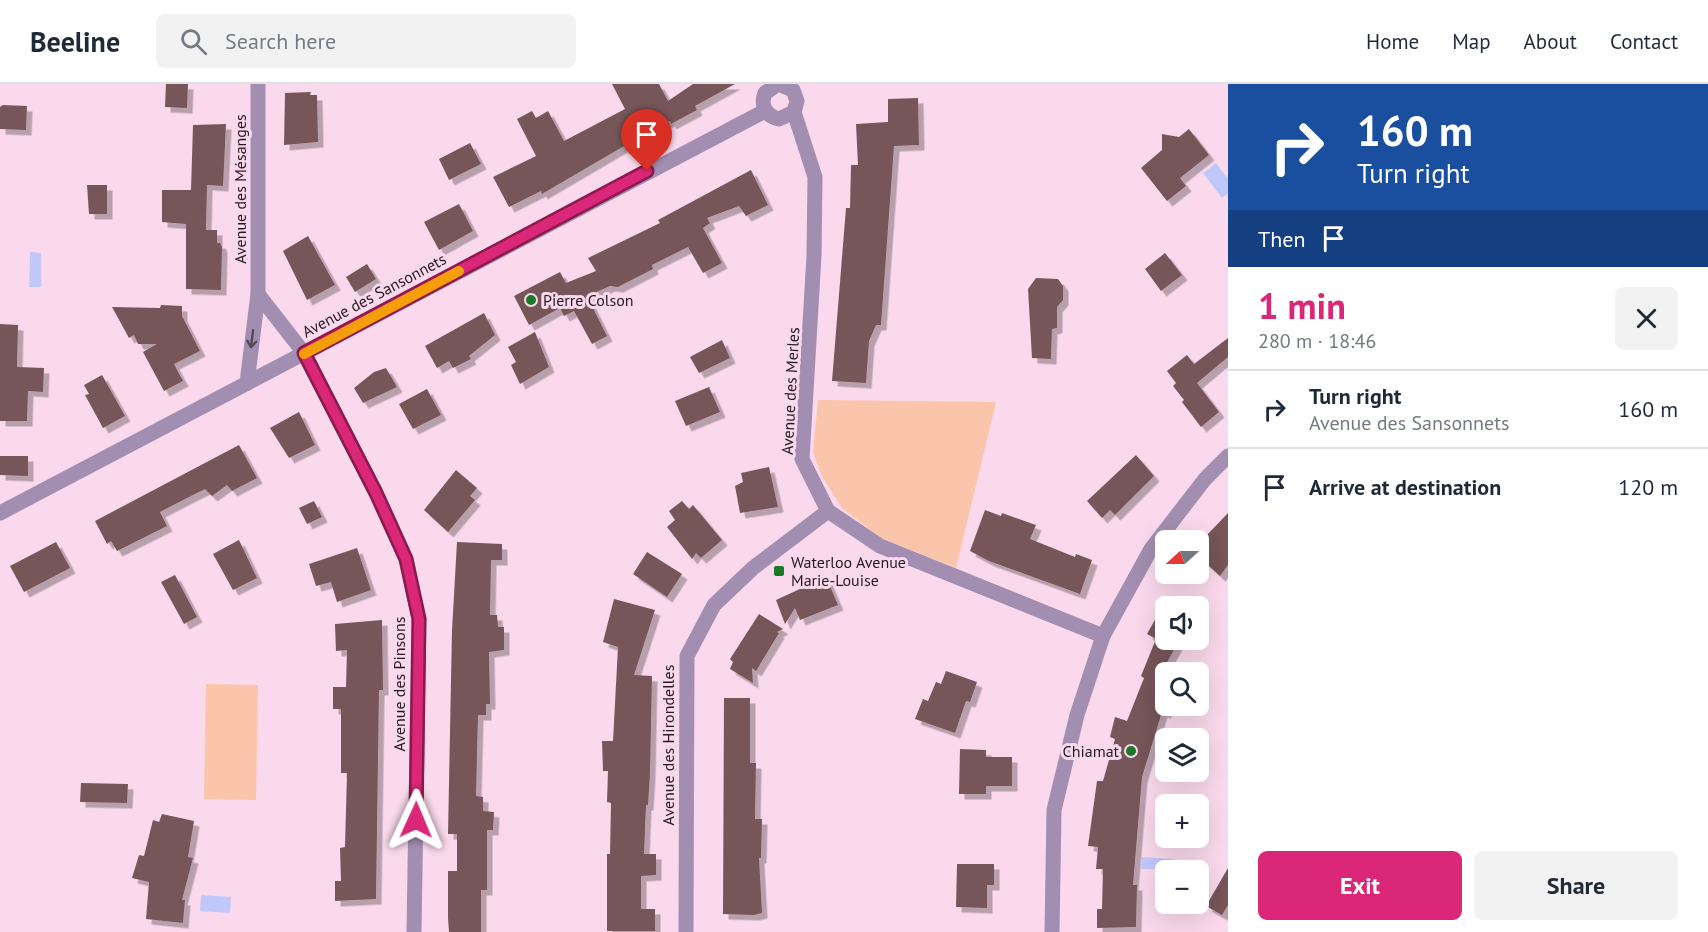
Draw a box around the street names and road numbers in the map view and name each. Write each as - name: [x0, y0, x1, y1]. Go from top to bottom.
- street label: Avenue des Mésanges: [230, 114, 250, 264]
- street label: Avenue des Sansonnets: [299, 248, 450, 341]
- street label: Avenue des Merles: [777, 326, 803, 455]
- street label: Avenue des Pinsons: [389, 616, 409, 751]
- street label: Avenue des Hirondelles: [658, 664, 678, 825]

